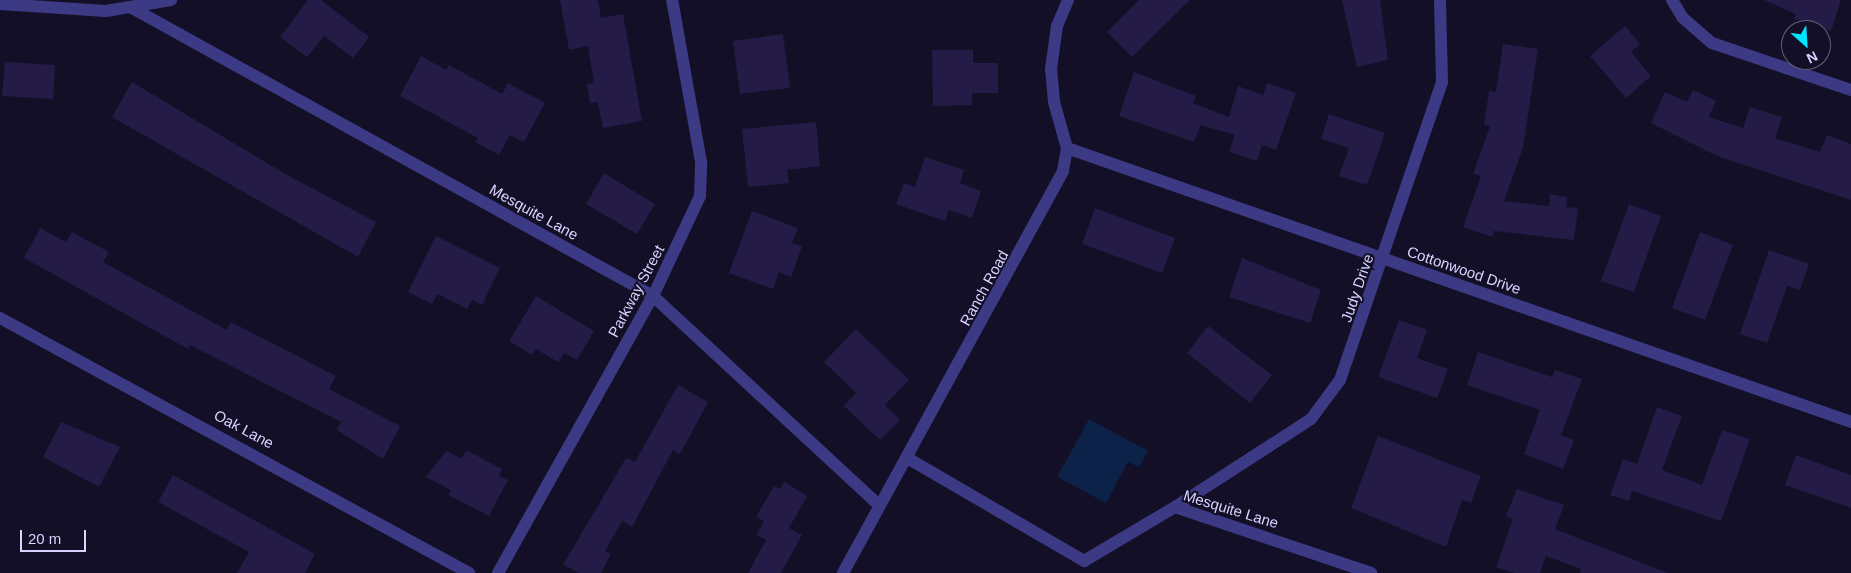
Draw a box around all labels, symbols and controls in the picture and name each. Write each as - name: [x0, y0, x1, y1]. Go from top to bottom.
- north arrow: [1781, 20, 1831, 70]
- text: N: [1804, 48, 1820, 67]
- street label: Mesquite Lane: [487, 180, 581, 244]
- street label: Parkway Street: [604, 242, 668, 340]
- street label: Cottonwood Drive: [1405, 242, 1523, 298]
- street label: Ranch Road: [956, 247, 1012, 329]
- street label: Judy Drive: [1337, 252, 1377, 324]
- street label: Oak Lane: [211, 406, 277, 452]
- street label: Mesquite Lane: [1181, 486, 1281, 532]
- scale bar: [22, 520, 89, 552]
- text: 20 m: [28, 530, 61, 547]

